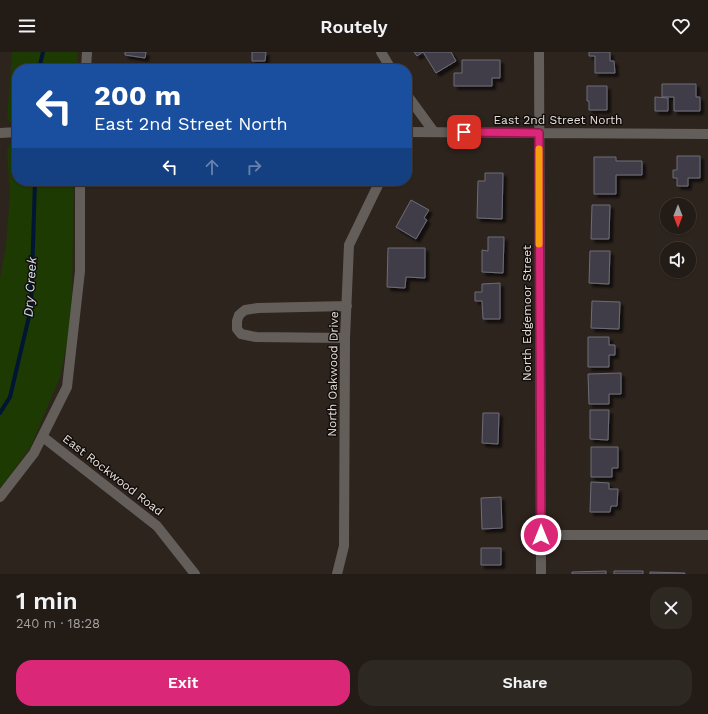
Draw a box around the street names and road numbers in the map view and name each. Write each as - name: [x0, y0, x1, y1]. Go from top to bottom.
- street label: East 2nd Street North: [493, 113, 623, 127]
- street label: North Edgemoor Street: [520, 245, 534, 381]
- street label: North Oakwood Drive: [325, 311, 341, 437]
- street label: East Rockwood Road: [60, 431, 166, 519]

